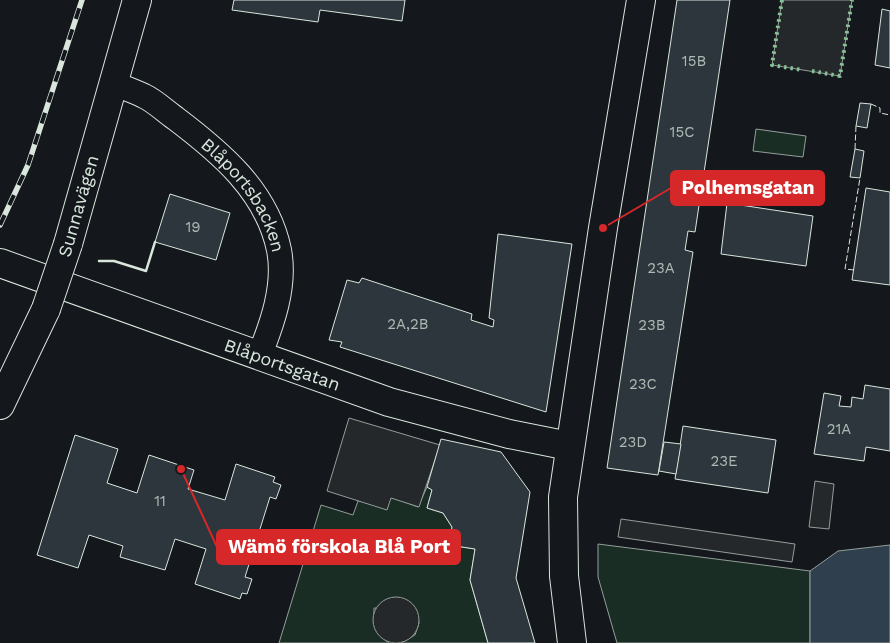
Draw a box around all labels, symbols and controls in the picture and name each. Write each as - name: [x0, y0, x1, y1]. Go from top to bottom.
- house number: 15B: [682, 52, 706, 70]
- house number: 15C: [670, 123, 694, 141]
- street label: Blåportsbacken: [197, 133, 290, 254]
- street label: Sunnavägen: [53, 153, 103, 259]
- callout: Polhemsgatan: [671, 171, 824, 205]
- text: Polhemsgatan: [681, 176, 815, 199]
- house number: 19: [185, 218, 201, 236]
- house number: 23A: [647, 259, 675, 277]
- house number: 2A,2B: [387, 315, 429, 333]
- house number: 23B: [638, 316, 666, 334]
- street label: Blåportsgatan: [222, 334, 343, 394]
- house number: 23C: [629, 375, 657, 393]
- house number: 21A: [827, 420, 851, 438]
- house number: 23D: [619, 433, 647, 451]
- house number: 23E: [710, 452, 738, 470]
- house number: 11: [154, 492, 166, 510]
- callout: Wämö förskola Blå Port: [217, 530, 460, 564]
- text: Wämö förskola Blå Port: [228, 535, 451, 558]

